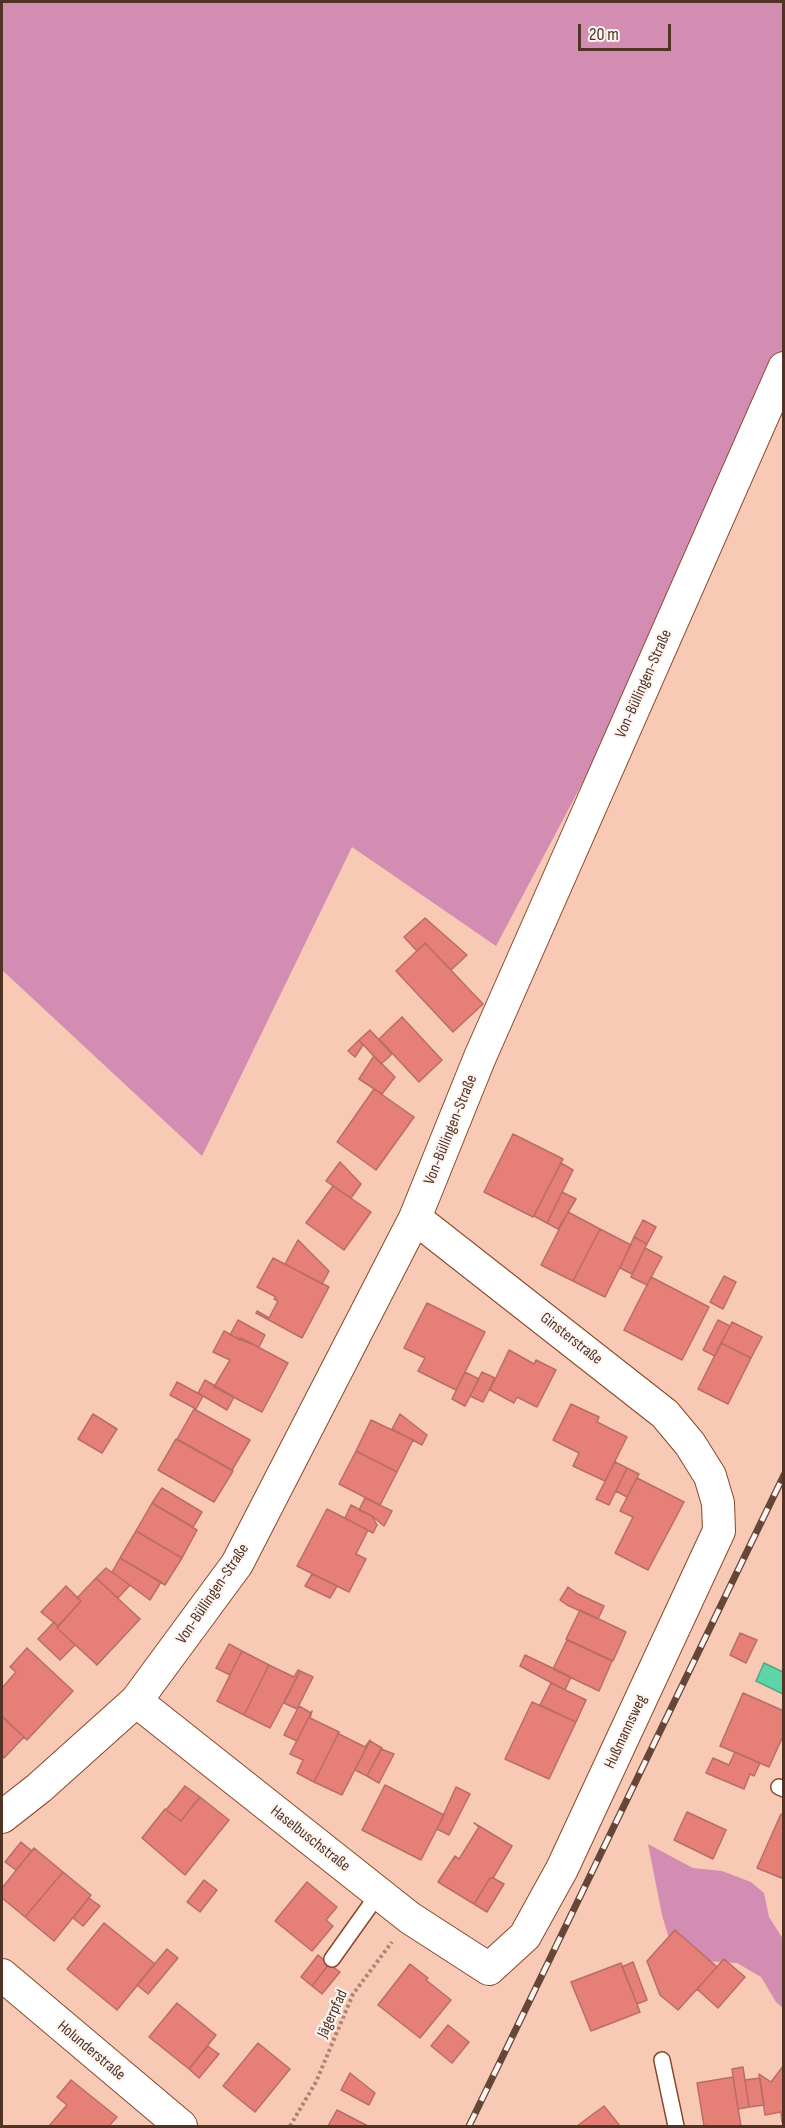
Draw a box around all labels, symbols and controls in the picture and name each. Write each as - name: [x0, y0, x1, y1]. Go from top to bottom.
- scale bar: [581, 12, 674, 50]
- text: 20 m: [589, 24, 619, 45]
- street label: Von-Büllingen-Straße: [611, 627, 677, 741]
- street label: Von-Büllingen-Straße: [420, 1072, 482, 1188]
- street label: Ginsterstraße: [536, 1309, 606, 1369]
- street label: Von-Büllingen-Straße: [172, 1540, 254, 1648]
- street label: Hußmannsweg: [601, 1692, 651, 1772]
- street label: Haselbuschstraße: [266, 1802, 354, 1876]
- street label: Jägerpfad: [314, 1987, 352, 2041]
- street label: Holunderstraße: [53, 2017, 129, 2085]

